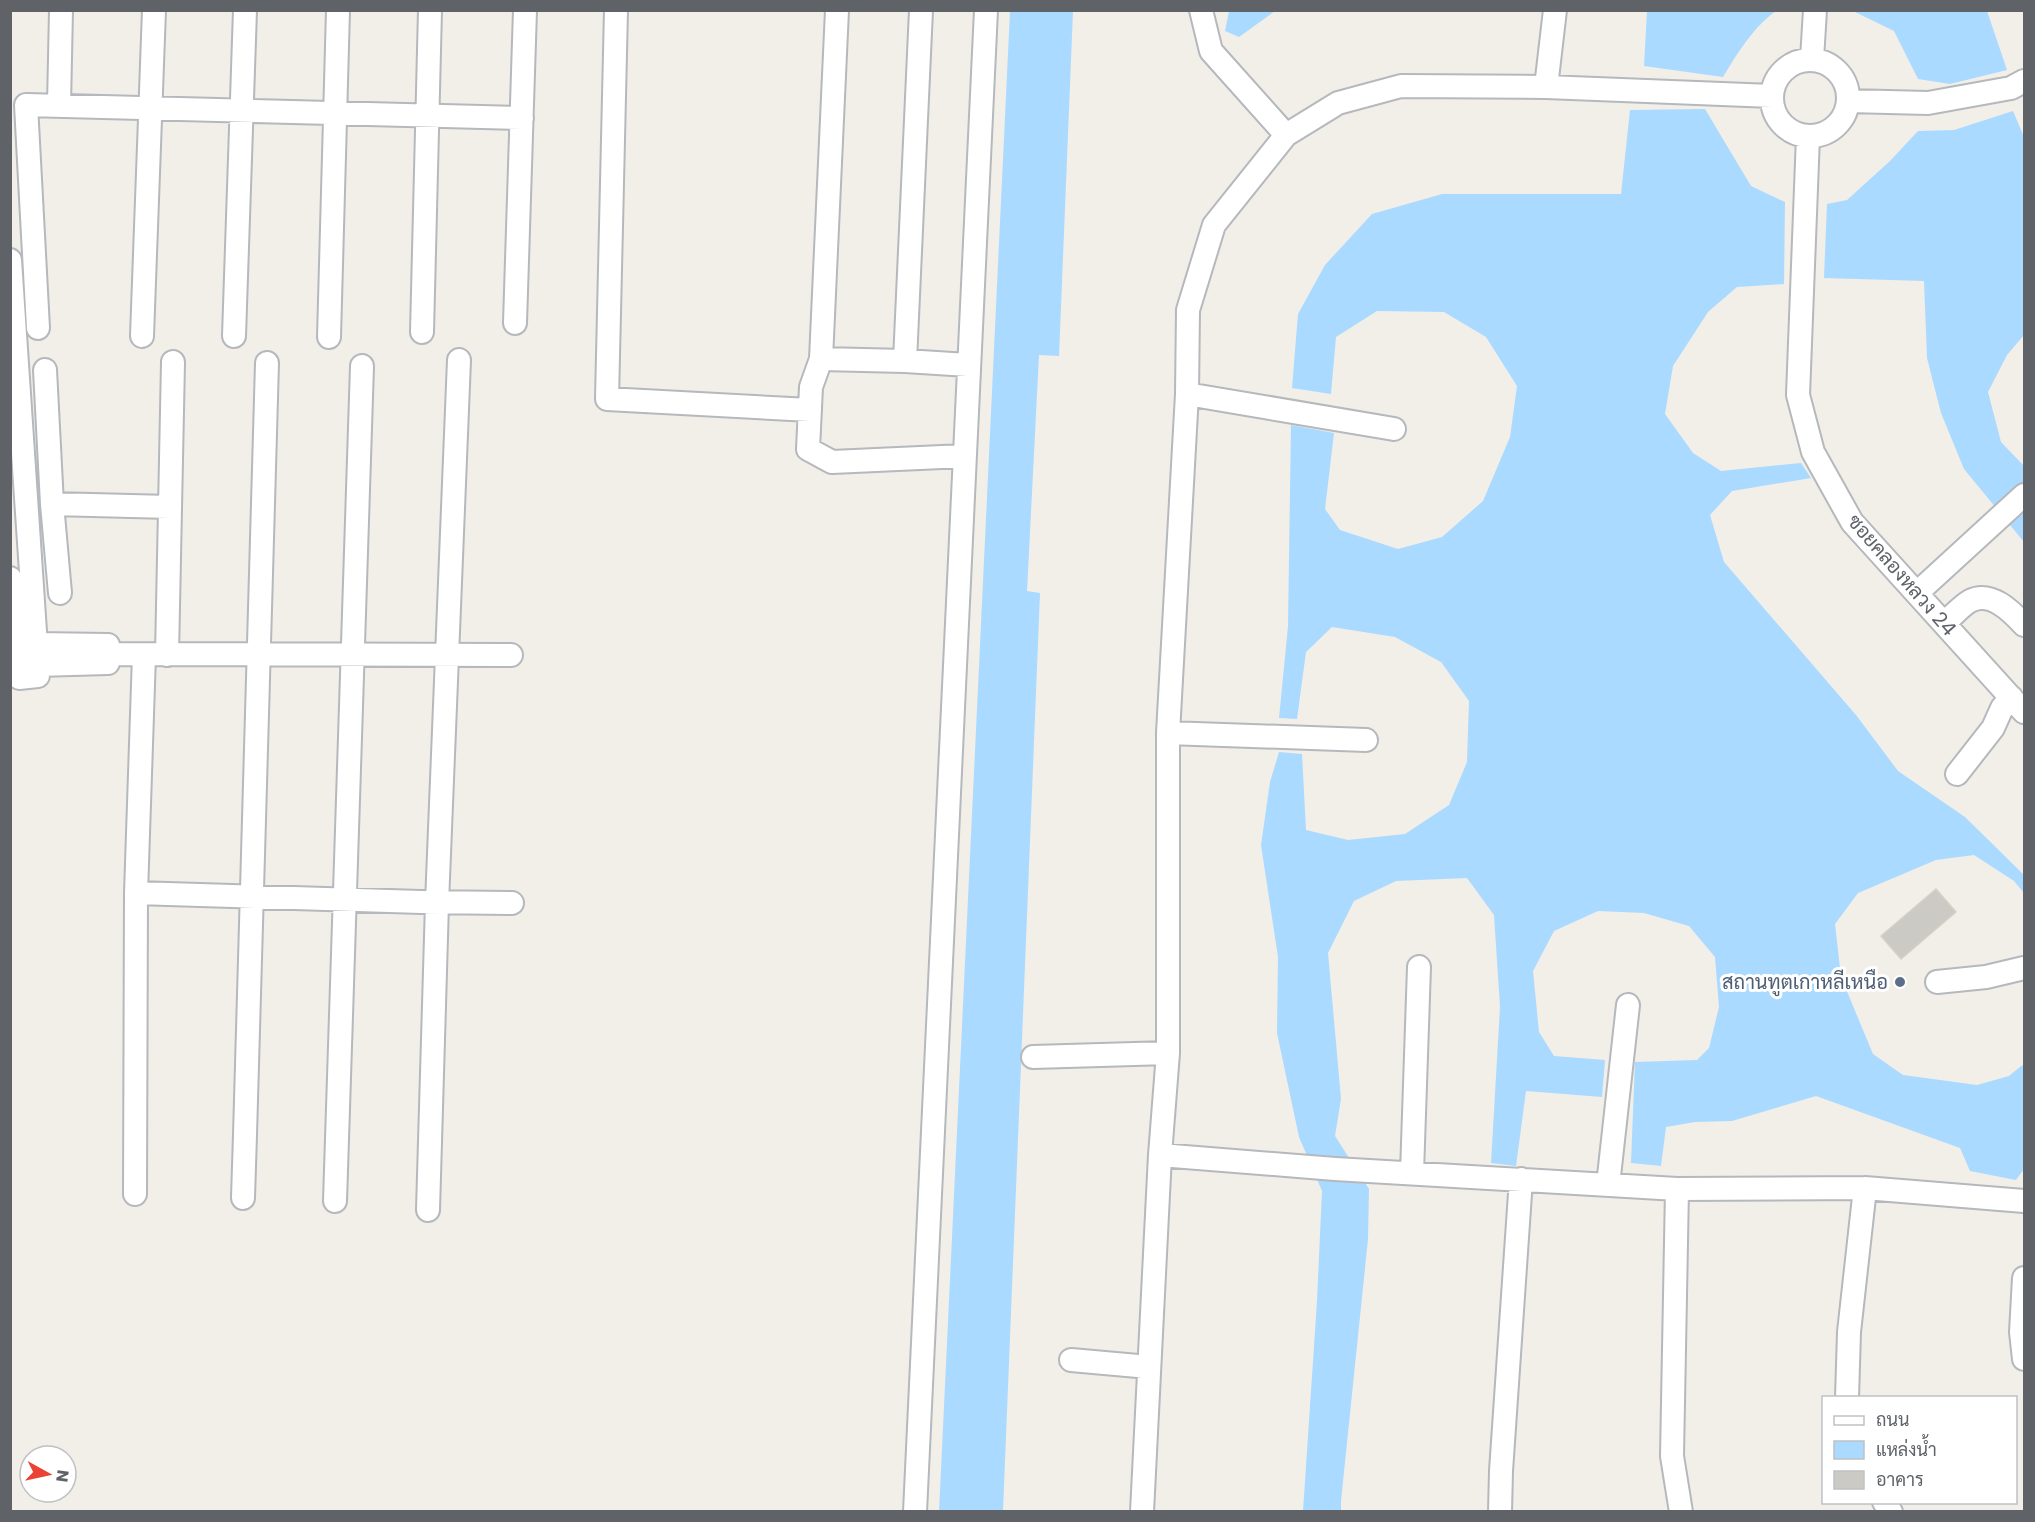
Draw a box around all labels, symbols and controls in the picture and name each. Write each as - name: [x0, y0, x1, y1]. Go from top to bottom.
- street label: ซอยคลองหลวง 24: [1841, 508, 1963, 642]
- place label: สถานทูตเกาหลีเหนือ: [1722, 968, 1888, 997]
- marker: สถานทูตเกาหลีเหนือ: [1893, 975, 1907, 989]
- legend: [1822, 1396, 2017, 1504]
- text: ถนน: [1876, 1407, 1909, 1432]
- text: แหล่งน้ำ: [1876, 1434, 1937, 1462]
- north arrow: [18, 1444, 78, 1504]
- text: อาคาร: [1876, 1467, 1924, 1492]
- text: N: [50, 1468, 75, 1484]

